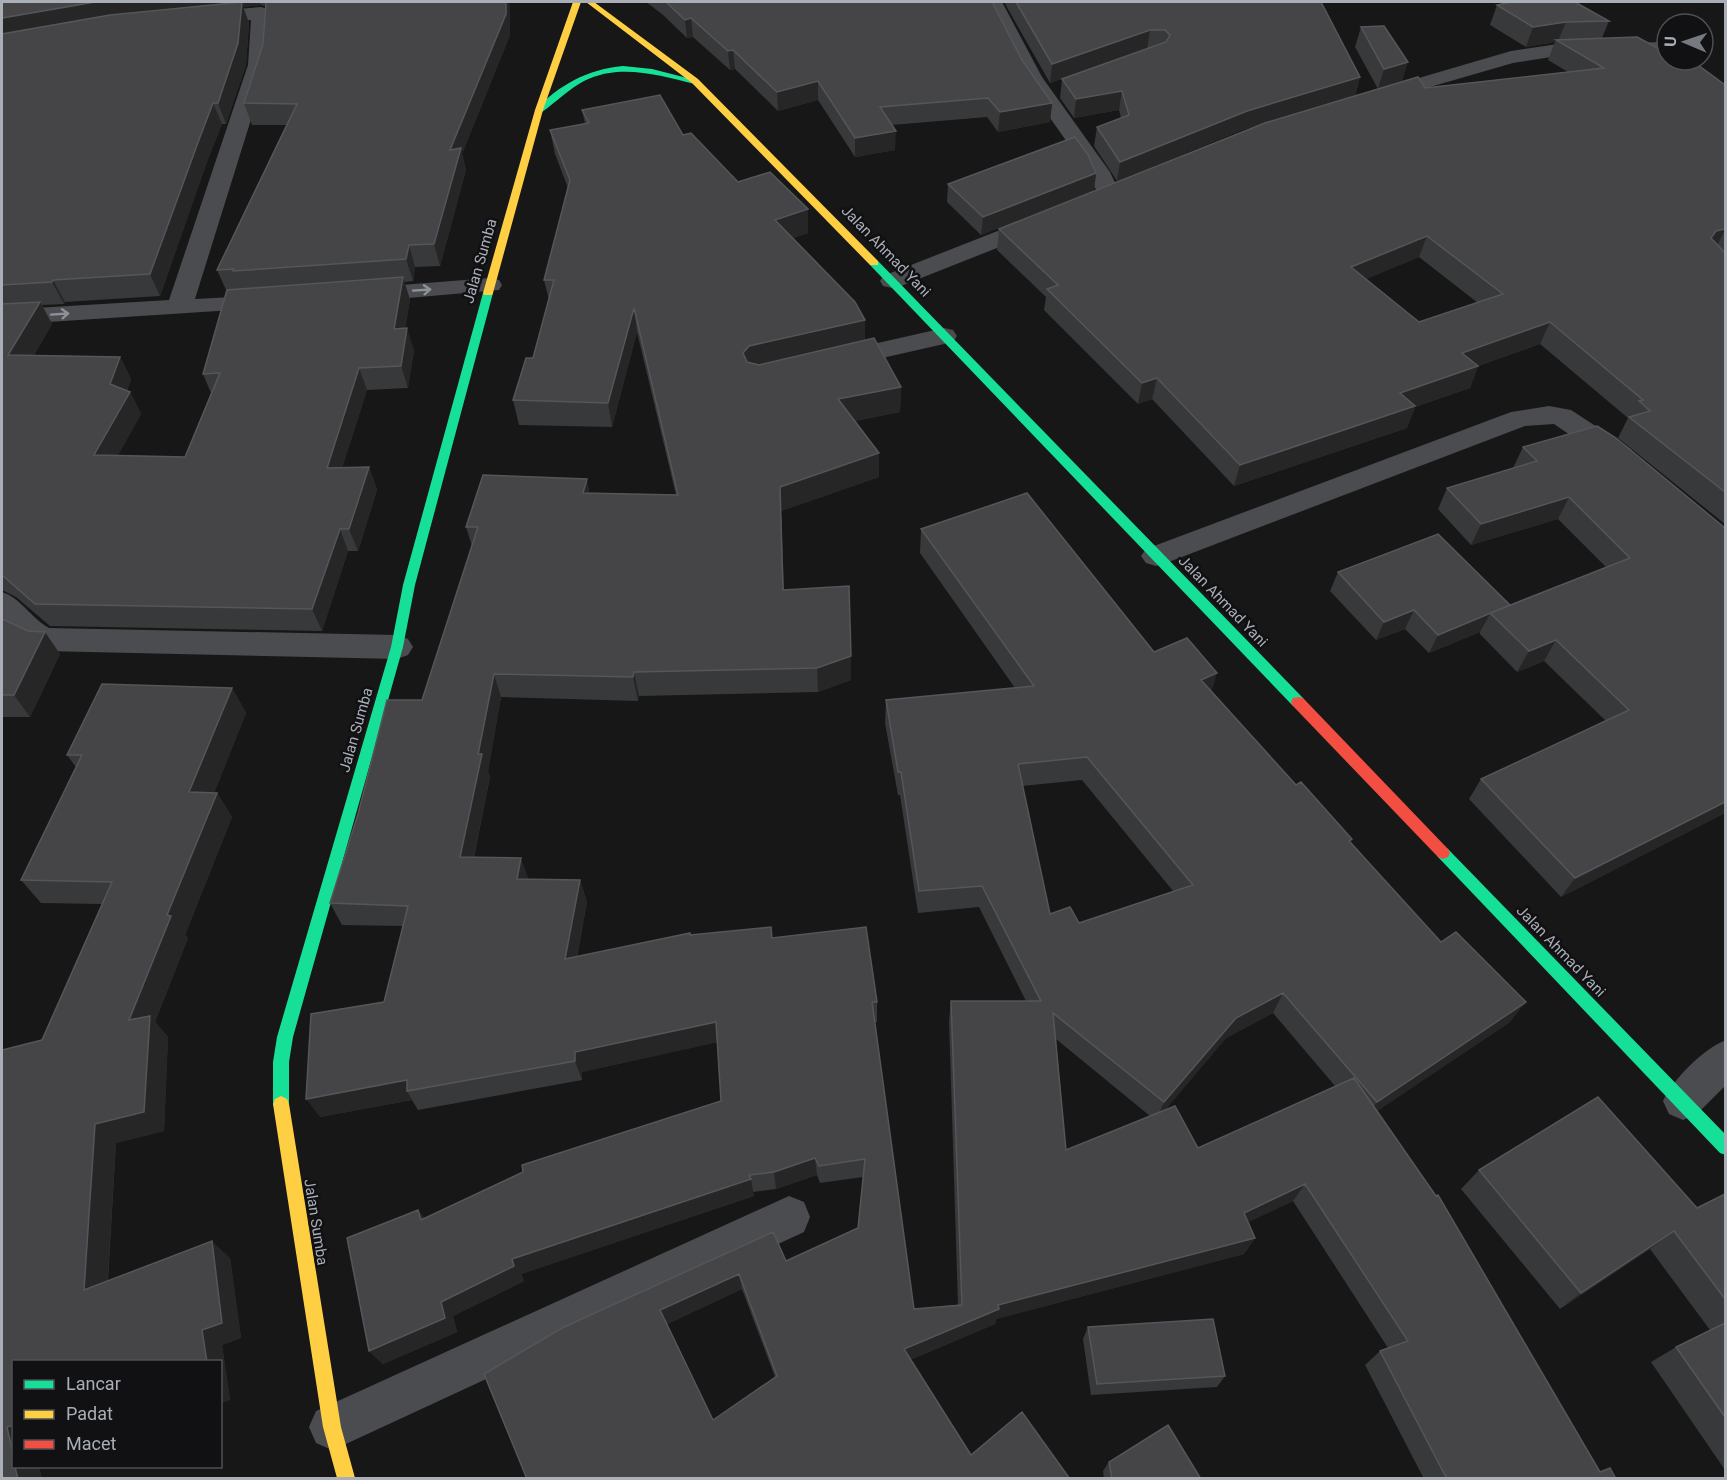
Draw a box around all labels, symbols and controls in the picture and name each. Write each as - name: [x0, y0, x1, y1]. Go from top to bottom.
- north arrow: [1655, 12, 1715, 72]
- text: U: [1661, 36, 1680, 47]
- street label: Jalan Ahmad Yani: [838, 201, 934, 301]
- street label: Jalan Sumba: [459, 217, 501, 305]
- one-way arrow: [412, 284, 432, 295]
- one-way arrow: [49, 308, 69, 319]
- street label: Jalan Ahmad Yani: [1175, 551, 1271, 651]
- street label: Jalan Sumba: [335, 686, 377, 774]
- street label: Jalan Ahmad Yani: [1513, 901, 1609, 1001]
- street label: Jalan Sumba: [300, 1178, 332, 1266]
- legend: [12, 1360, 222, 1468]
- text: Lancar: [66, 1373, 121, 1394]
- text: Padat: [66, 1403, 113, 1424]
- text: Macet: [66, 1433, 116, 1454]

